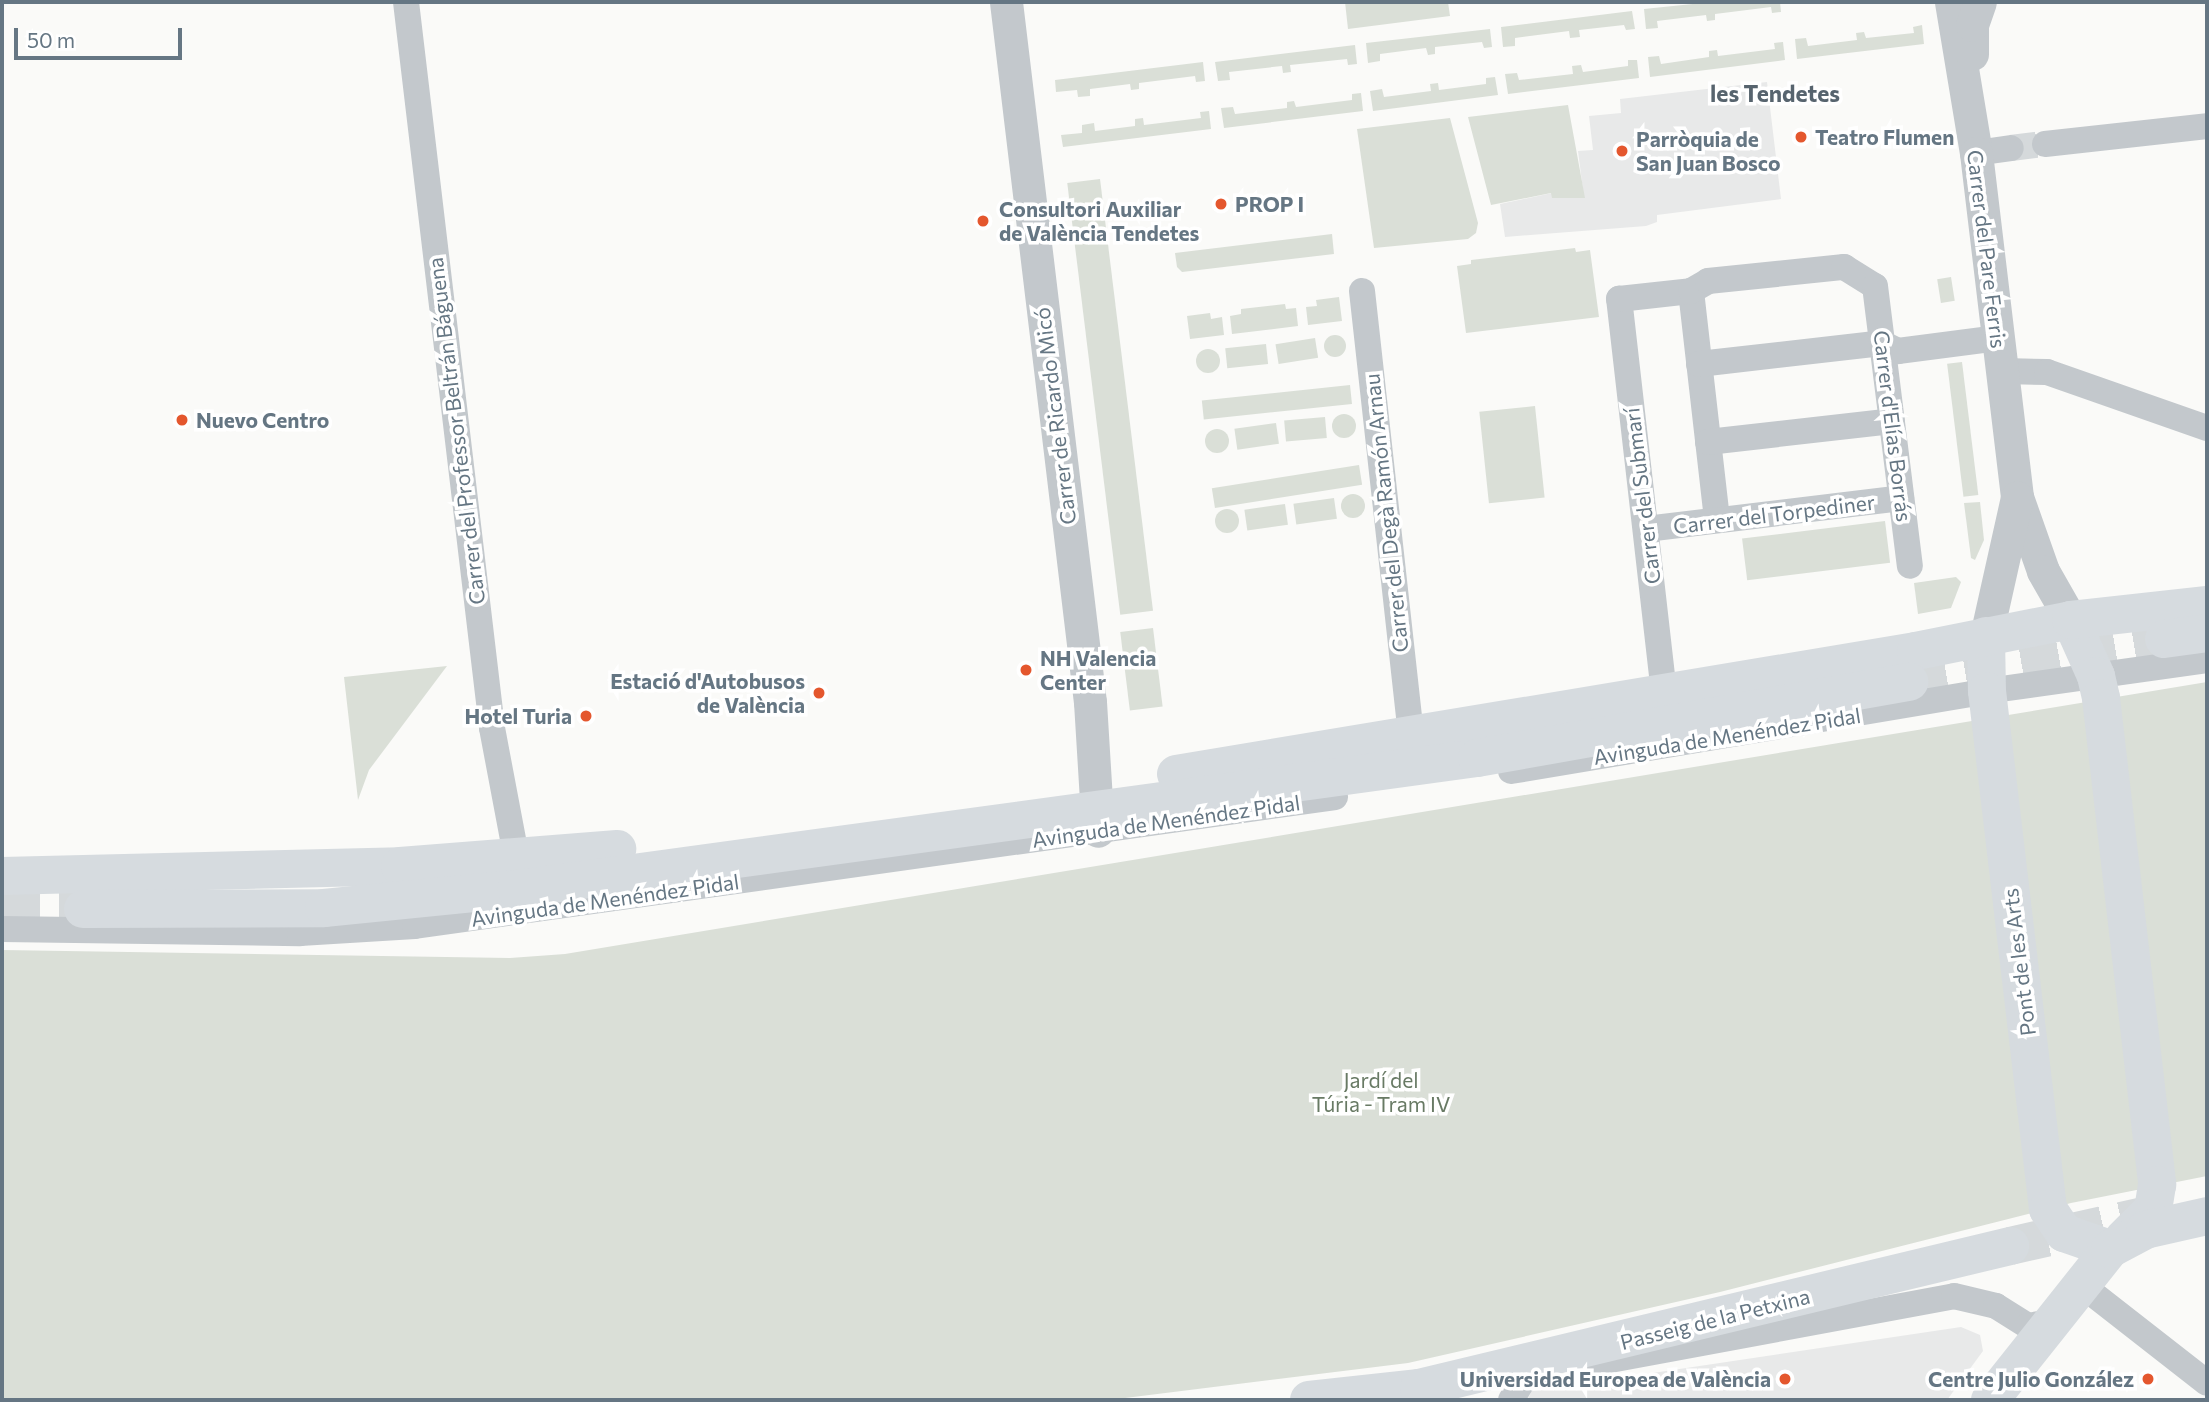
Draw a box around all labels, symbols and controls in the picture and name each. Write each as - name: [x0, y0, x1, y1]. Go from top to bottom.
- scale bar: [18, 14, 186, 58]
- text: 50 m: [27, 27, 75, 52]
- district label: les Tendetes: [1710, 79, 1840, 107]
- place label: Teatro Flumen: [1815, 124, 1954, 150]
- place label: Parròquia de San Juan Bosco: [1636, 126, 1781, 176]
- marker: Teatro Flumen: [1793, 129, 1809, 145]
- marker: Parròquia de San Juan Bosco: [1614, 143, 1630, 159]
- street label: Carrer del Pare Ferris: [1962, 148, 2012, 350]
- place label: PROP I: [1235, 191, 1304, 217]
- place label: Consultori Auxiliar de València Tendetes: [999, 196, 1199, 246]
- marker: PROP I: [1213, 196, 1229, 212]
- marker: Consultori Auxiliar de València Tendetes: [973, 211, 993, 231]
- street label: Carrer del Professor Beltrán Báguena: [422, 256, 490, 606]
- street label: Carrer de Ricardo Micó: [1029, 306, 1081, 526]
- street label: Carrer d'Elías Borrás: [1869, 329, 1917, 523]
- street label: Carrer del Degà Ramón Arnau: [1359, 372, 1413, 654]
- street label: Carrer del Submarí: [1619, 406, 1665, 586]
- place label: Nuevo Centro: [196, 407, 329, 433]
- marker: Nuevo Centro: [174, 412, 190, 428]
- street label: Carrer del Torpediner: [1672, 489, 1876, 539]
- place label: NH Valencia Center: [1040, 645, 1156, 695]
- marker: NH Valencia Center: [1018, 662, 1034, 678]
- place label: Estació d'Autobusos de València: [610, 668, 805, 718]
- marker: Estació d'Autobusos de València: [811, 685, 827, 701]
- street label: Avinguda de Menéndez Pidal: [1592, 702, 1862, 770]
- place label: Hotel Turia: [464, 703, 572, 729]
- marker: Hotel Turia: [578, 708, 594, 724]
- street label: Avinguda de Menéndez Pidal: [1030, 790, 1302, 852]
- street label: Avinguda de Menéndez Pidal: [469, 869, 741, 931]
- street label: Pont de les Arts: [1997, 887, 2041, 1037]
- park label: Jardí del Túria - Tram IV: [1312, 1067, 1450, 1117]
- street label: Passeig de la Petxina: [1618, 1283, 1812, 1355]
- place label: Universidad Europea de València: [1460, 1366, 1771, 1392]
- place label: Centre Julio González: [1928, 1366, 2134, 1392]
- marker: Universidad Europea de València: [1777, 1371, 1793, 1387]
- marker: Centre Julio González: [2140, 1371, 2156, 1387]

